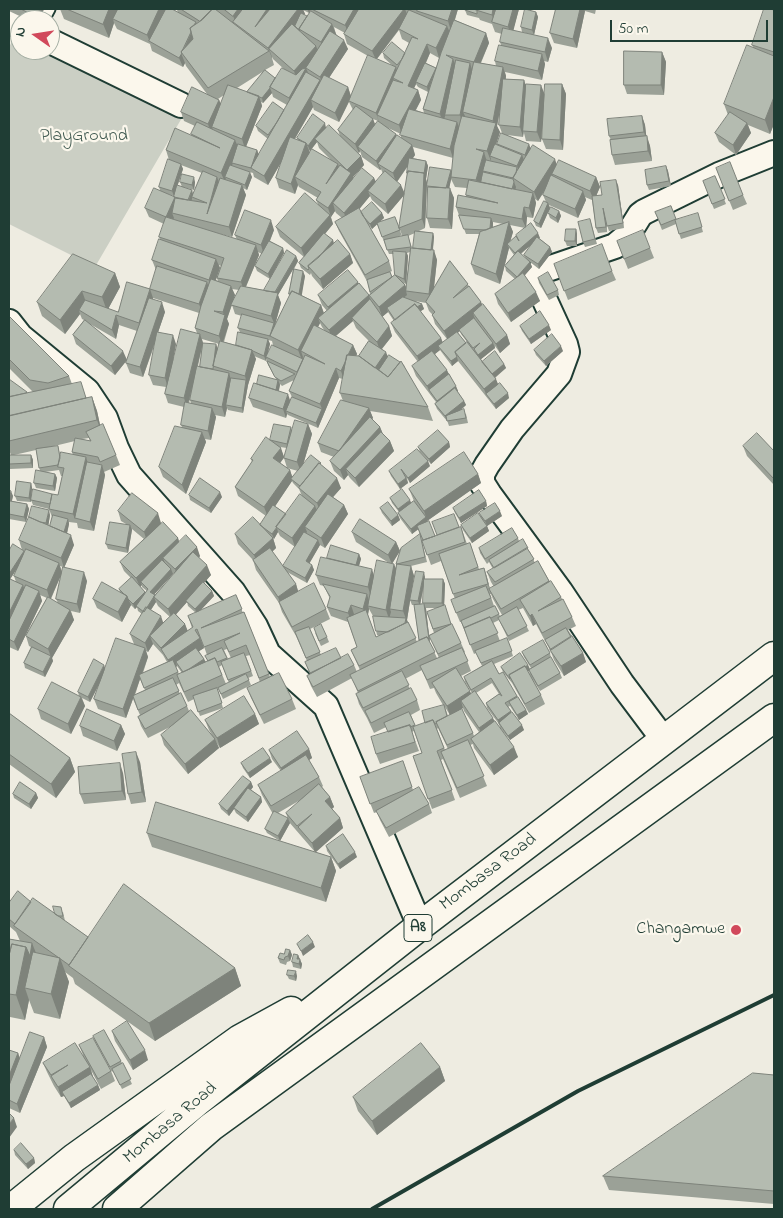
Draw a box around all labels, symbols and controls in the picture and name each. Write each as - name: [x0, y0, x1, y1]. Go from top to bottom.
- north arrow: [10, 10, 60, 60]
- scale bar: [613, 10, 770, 42]
- text: 50 m: [618, 18, 648, 40]
- text: N: [10, 25, 32, 39]
- park label: PlayGround: [40, 126, 128, 148]
- street label: Mombasa Road: [436, 829, 542, 917]
- road number: A8: [404, 914, 432, 941]
- place label: Changamwe: [636, 919, 725, 941]
- marker: Changamwe: [729, 923, 743, 937]
- street label: Mombasa Road: [120, 1078, 222, 1170]

